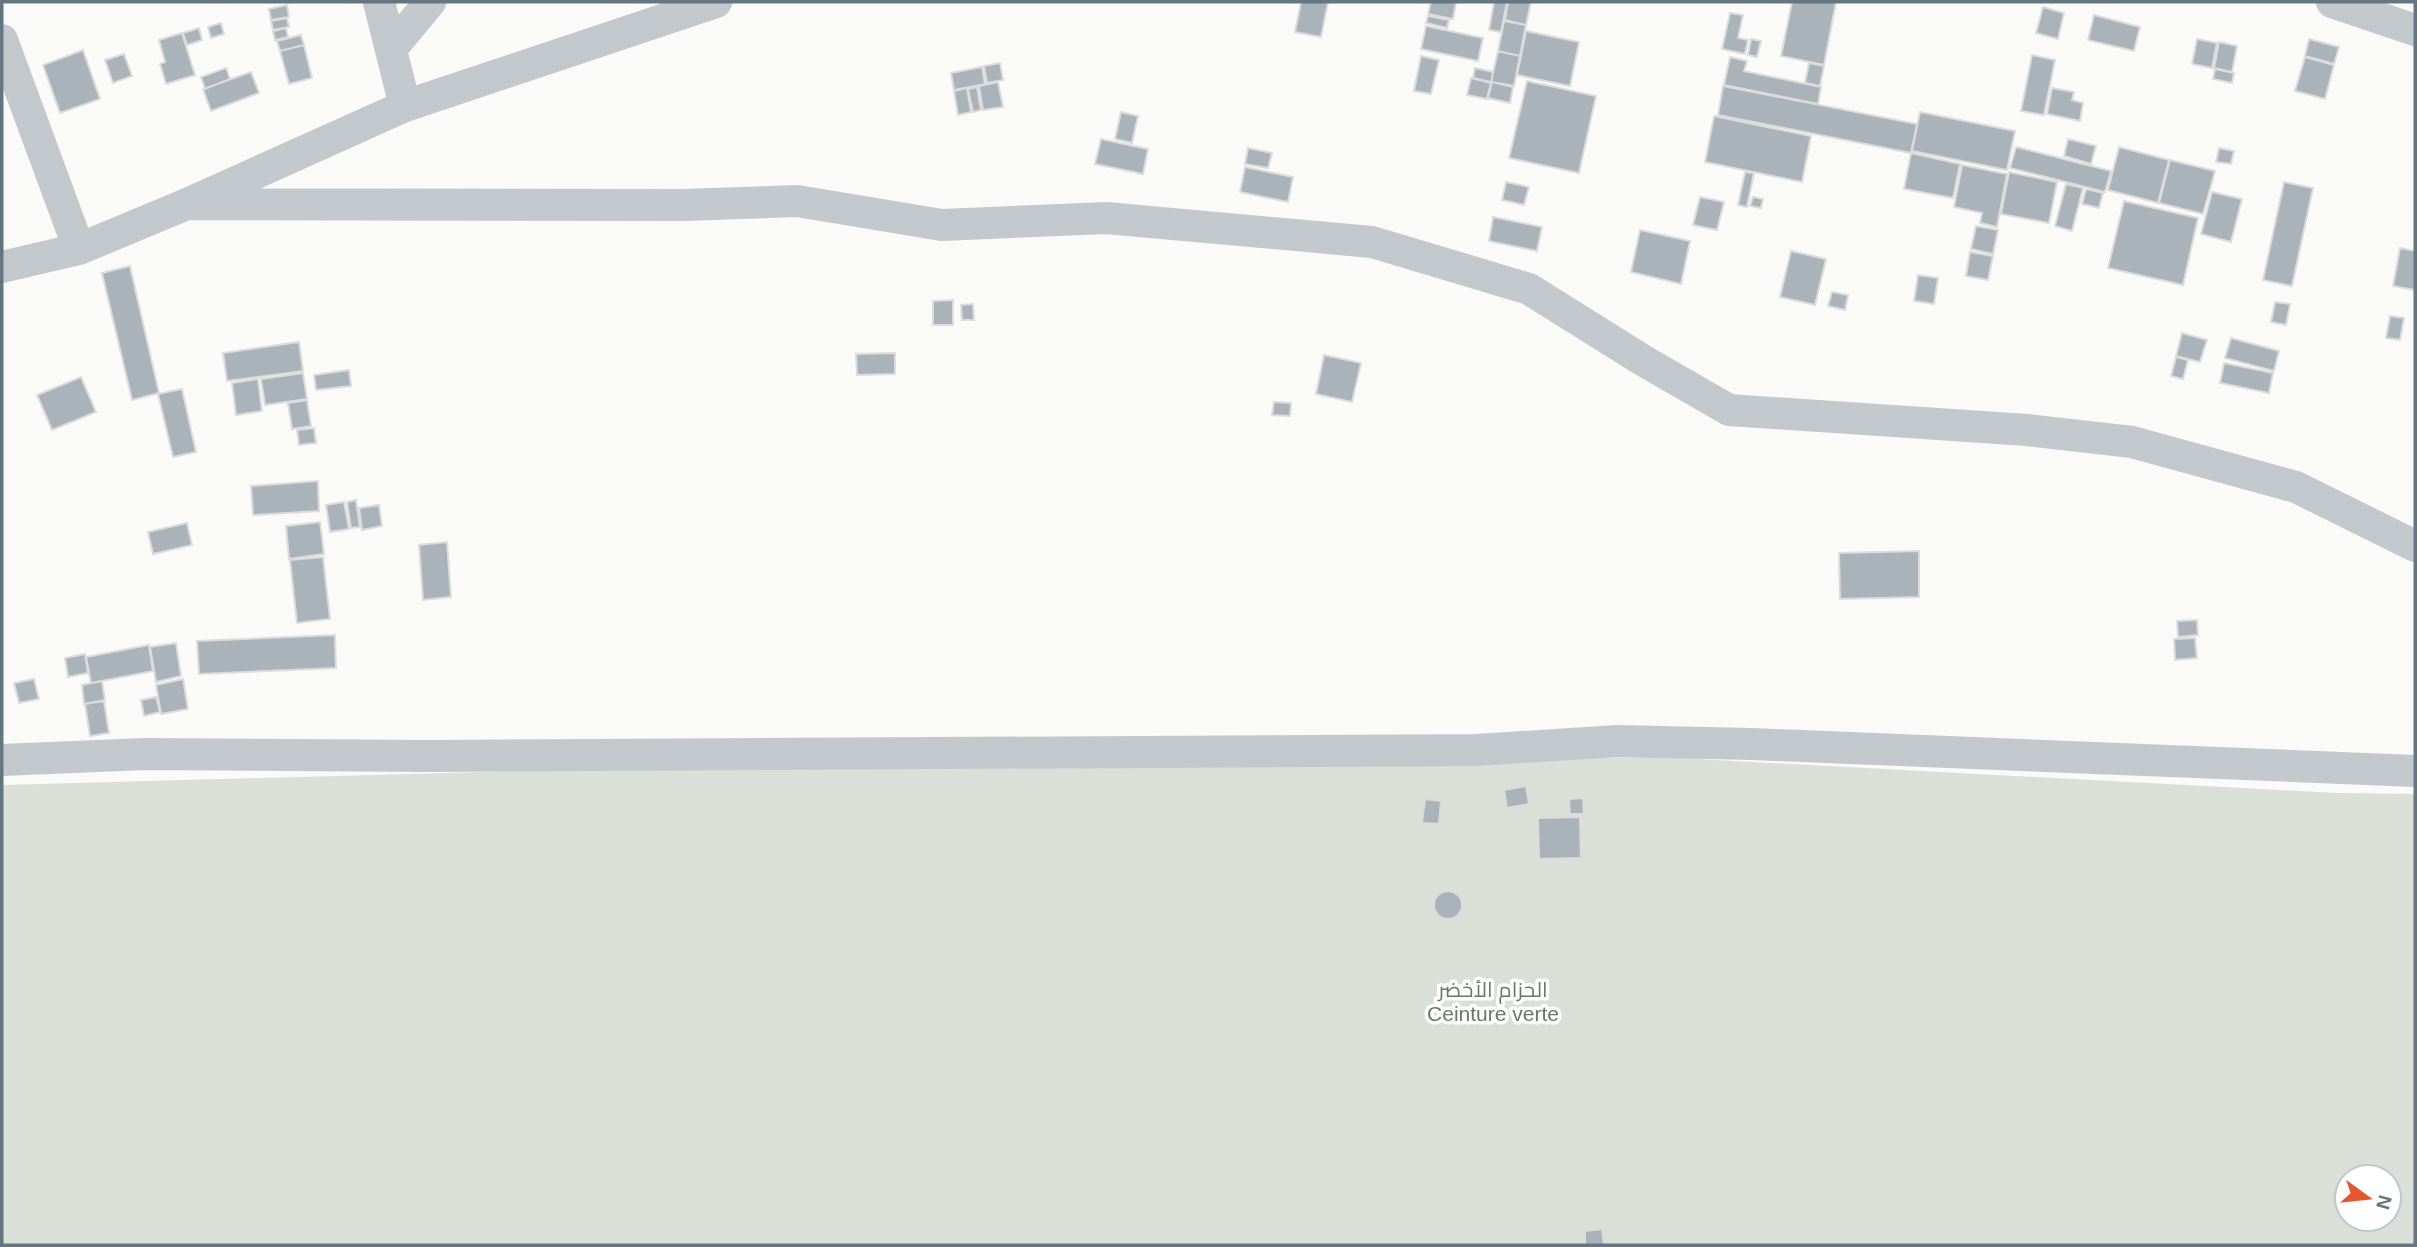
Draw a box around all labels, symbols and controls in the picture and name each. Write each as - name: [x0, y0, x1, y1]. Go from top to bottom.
- park label: الحزام الأخضر Ceinture verte: [1427, 978, 1559, 1025]
- north arrow: [2333, 1163, 2403, 1233]
- text: N: [2372, 1193, 2396, 1212]

